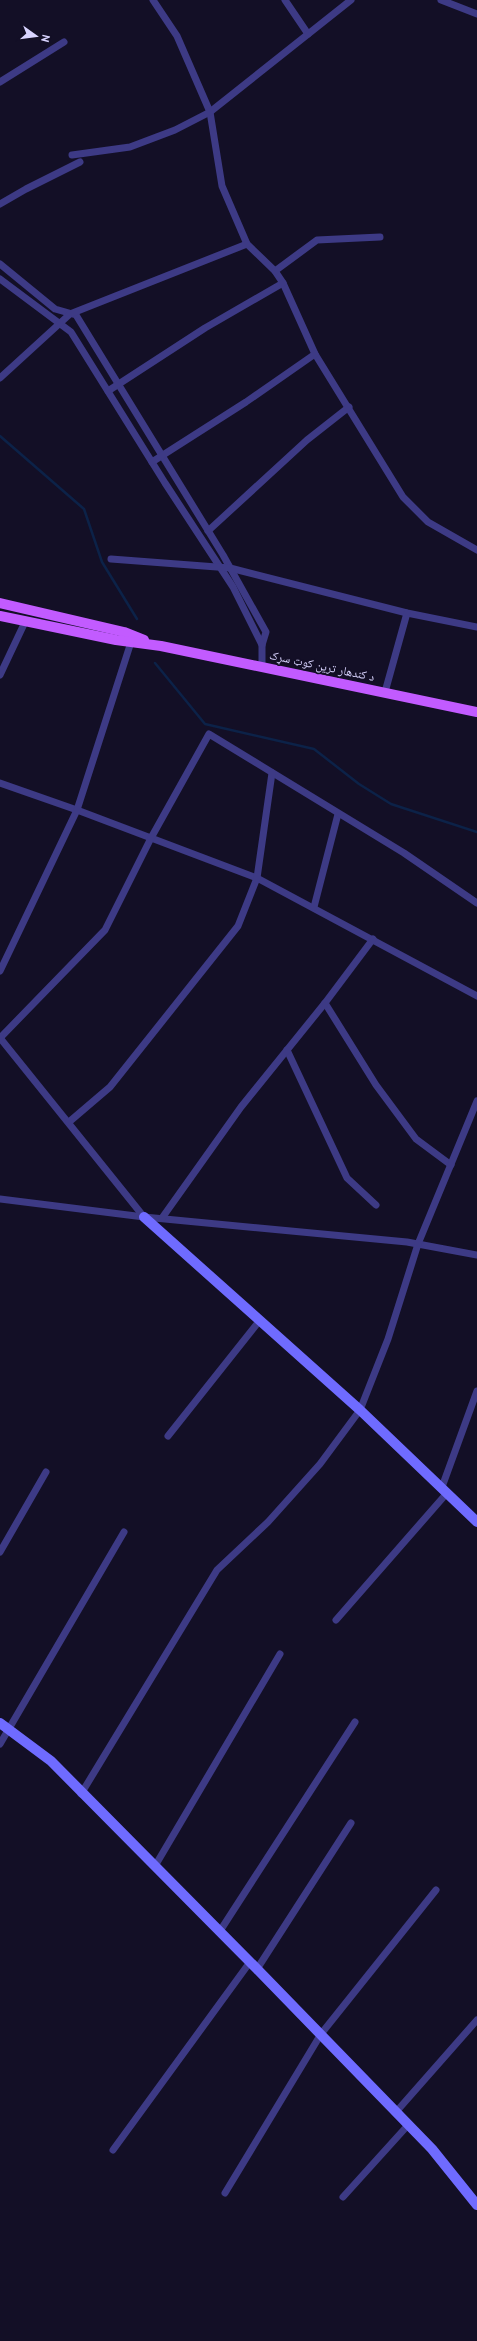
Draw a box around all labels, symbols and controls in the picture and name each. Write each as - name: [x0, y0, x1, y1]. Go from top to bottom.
- north arrow: [16, 16, 56, 56]
- text: N: [38, 33, 53, 44]
- street label: د کندهار ترين کوټ سړک: [268, 647, 376, 685]

